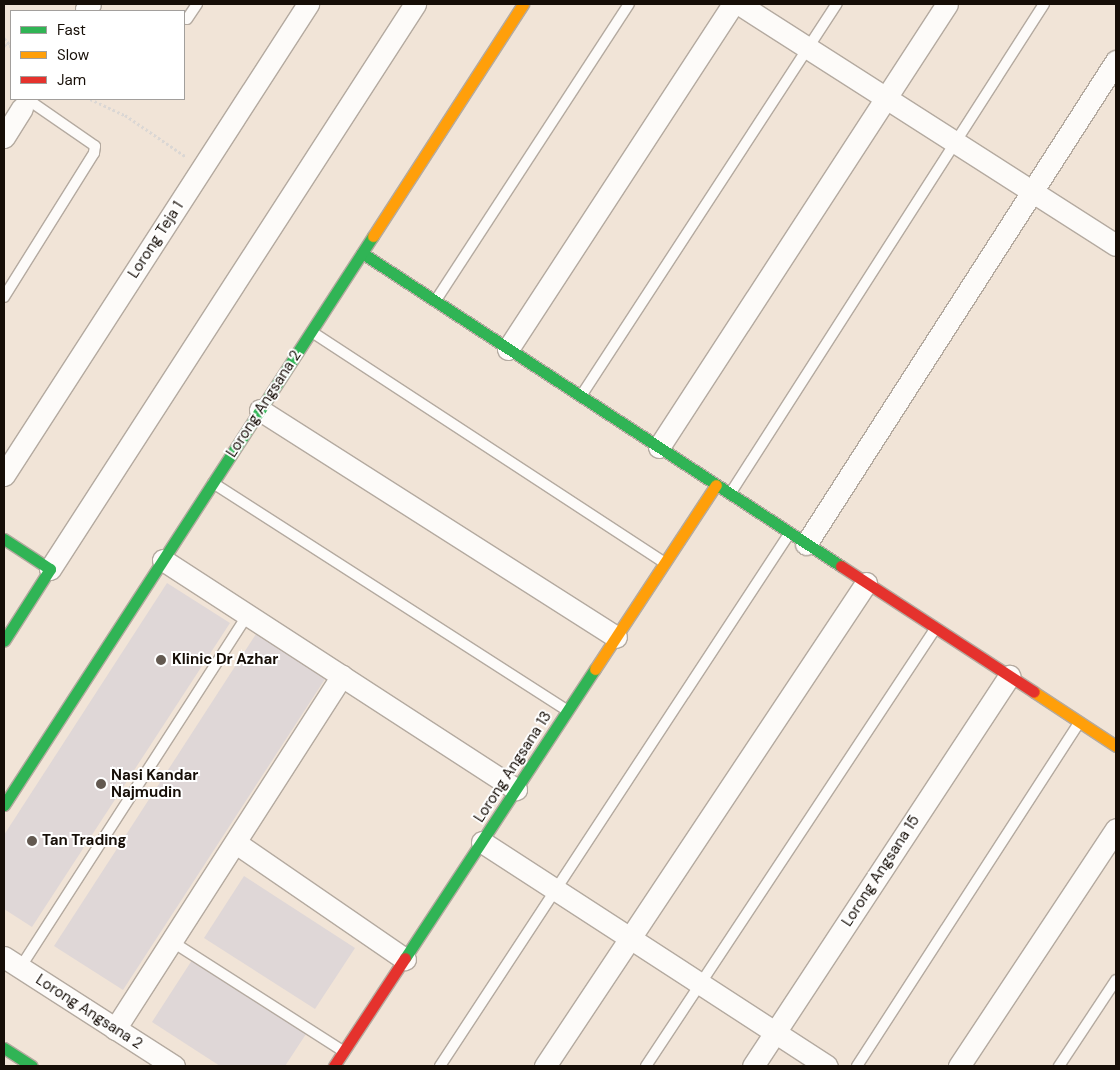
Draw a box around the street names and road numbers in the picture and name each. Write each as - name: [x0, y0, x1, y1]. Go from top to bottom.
- street label: Lorong Teja 1: [125, 198, 187, 282]
- street label: Lorong Angsana 2: [223, 347, 305, 461]
- street label: Lorong Angsana 13: [470, 708, 556, 826]
- street label: Lorong Angsana 15: [838, 812, 924, 930]
- street label: Lorong Angsana 2: [32, 971, 146, 1053]

